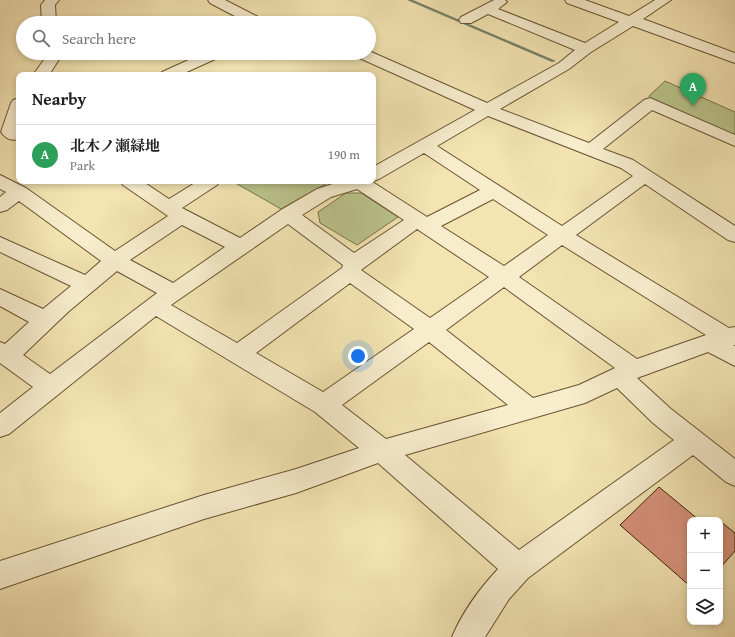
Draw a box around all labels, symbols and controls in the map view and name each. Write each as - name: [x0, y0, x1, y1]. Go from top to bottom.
- search box: [16, 16, 376, 60]
- icon: search: [30, 27, 52, 49]
- text: Search here: [62, 28, 136, 49]
- pin: A: [680, 73, 706, 106]
- text: Nearby: [32, 86, 86, 111]
- text: 北木ノ瀬緑地: [70, 135, 160, 156]
- text: A: [41, 145, 49, 164]
- text: 190 m: [328, 145, 360, 164]
- text: Park: [70, 156, 95, 175]
- your location: [348, 346, 368, 366]
- map controls: [687, 517, 723, 625]
- button: +: [687, 517, 723, 553]
- button: −: [687, 553, 723, 589]
- button: layers: [687, 589, 723, 625]

